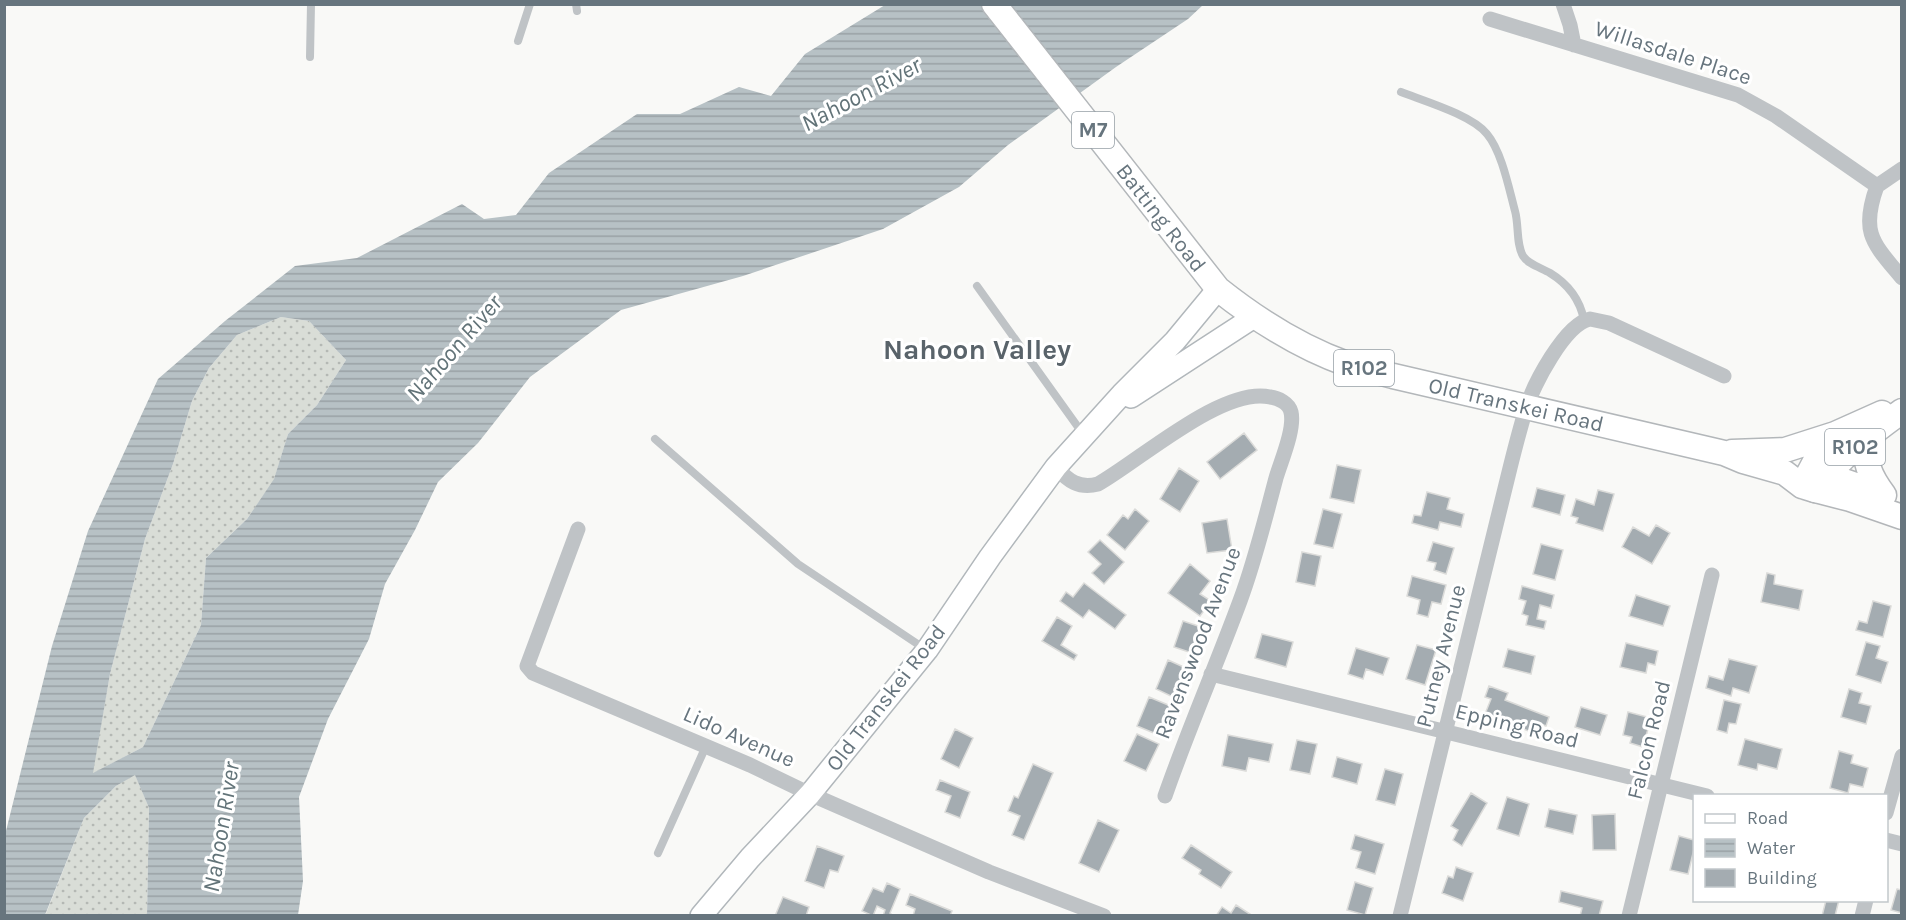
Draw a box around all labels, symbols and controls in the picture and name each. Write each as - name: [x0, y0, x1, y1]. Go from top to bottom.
- street label: Willasdale Place: [1591, 15, 1755, 91]
- water label: Nahoon River: [796, 50, 926, 137]
- road number: M7: [1072, 112, 1114, 148]
- street label: Batting Road: [1111, 159, 1211, 277]
- water label: Nahoon River: [400, 289, 508, 407]
- district label: Nahoon Valley: [883, 333, 1071, 366]
- road number: R102: [1334, 350, 1394, 386]
- street label: Old Transkei Road: [1426, 372, 1606, 438]
- road number: R102: [1825, 429, 1885, 465]
- street label: Ravenswood Avenue: [1149, 543, 1247, 743]
- street label: Putney Avenue: [1411, 582, 1471, 730]
- street label: Old Transkei Road: [821, 619, 951, 777]
- street label: Falcon Road: [1622, 678, 1676, 802]
- street label: Epping Road: [1453, 698, 1581, 754]
- street label: Lido Avenue: [679, 701, 799, 773]
- water label: Nahoon River: [197, 759, 245, 894]
- legend: [1693, 794, 1888, 902]
- text: Road: [1747, 807, 1788, 829]
- text: Water: [1747, 837, 1795, 859]
- text: Building: [1747, 867, 1817, 889]

